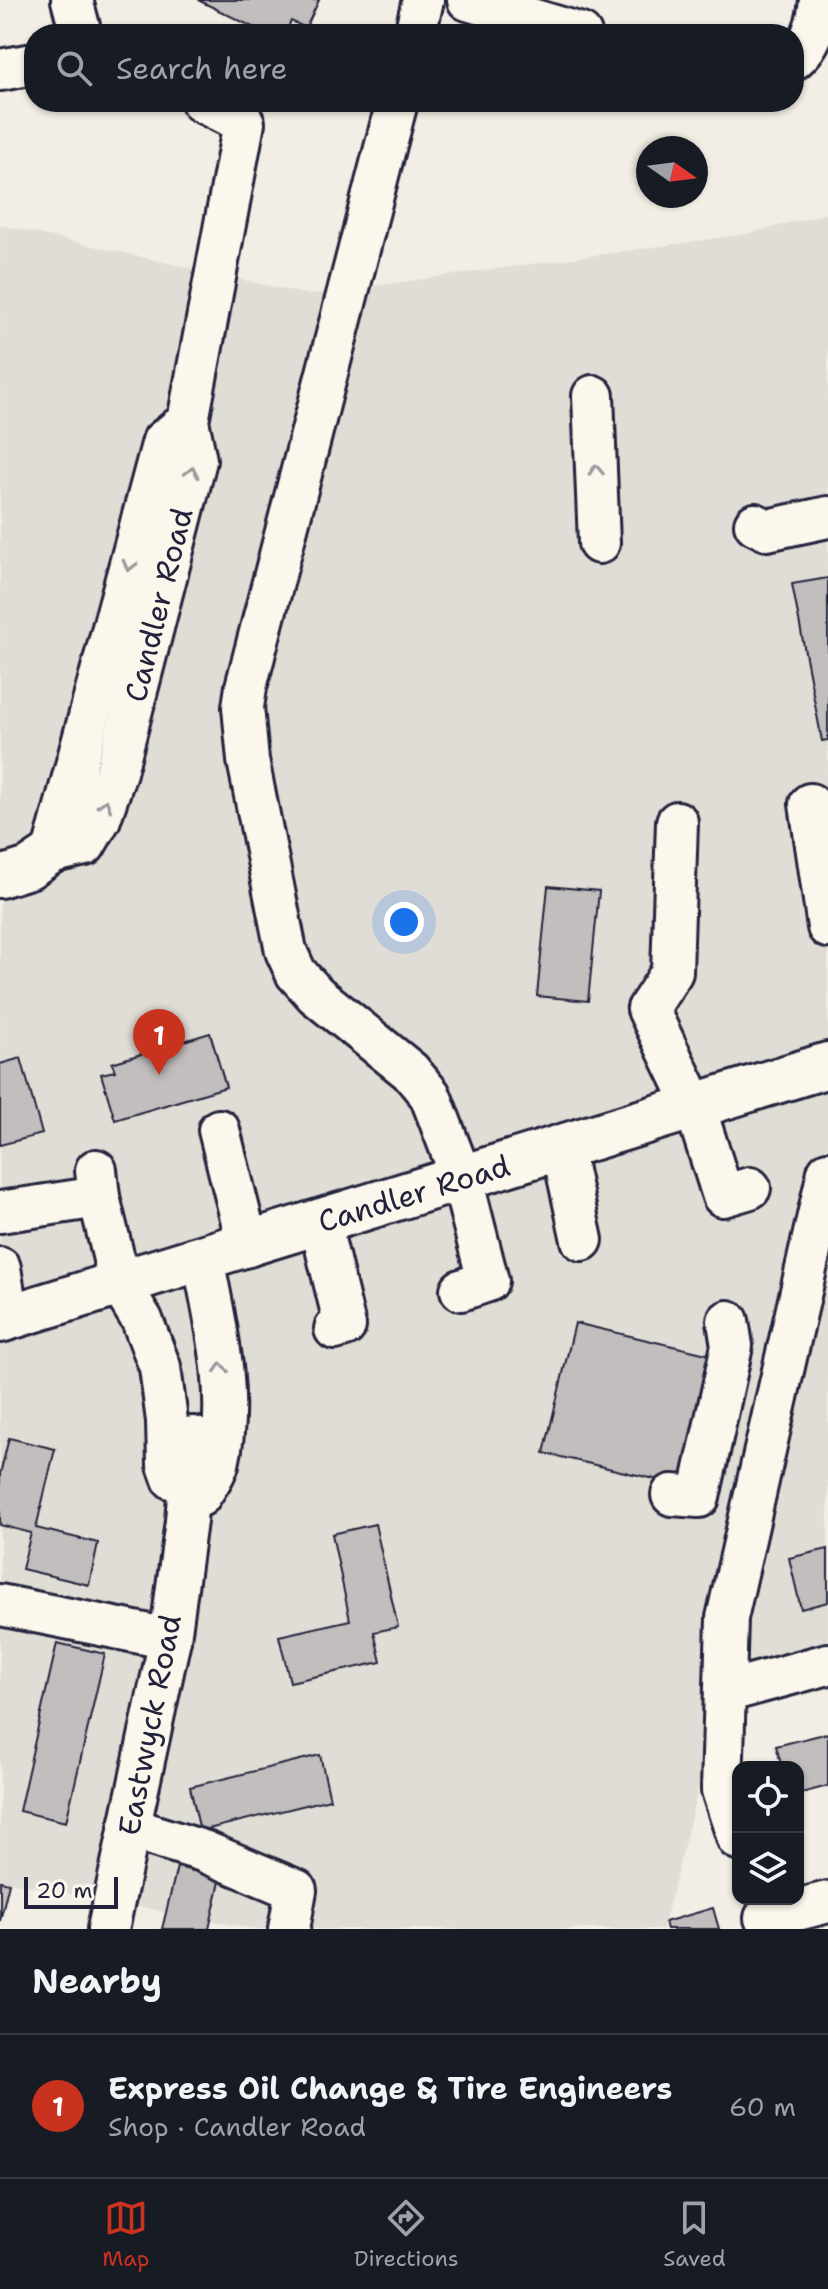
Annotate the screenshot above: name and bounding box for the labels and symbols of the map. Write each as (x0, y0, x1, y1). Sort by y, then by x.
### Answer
north arrow (636, 136, 708, 208)
one-way arrow (588, 463, 605, 476)
one-way arrow (183, 466, 200, 480)
street label: Candler Road (115, 504, 202, 706)
one-way arrow (122, 559, 139, 573)
one-way arrow (96, 799, 112, 812)
your location (384, 902, 424, 942)
pin: 1 (133, 1009, 185, 1075)
street label: Candler Road (313, 1145, 515, 1242)
one-way arrow (213, 1361, 230, 1374)
street label: Eastwyck Road (108, 1611, 191, 1839)
scale bar (24, 1873, 118, 1909)

